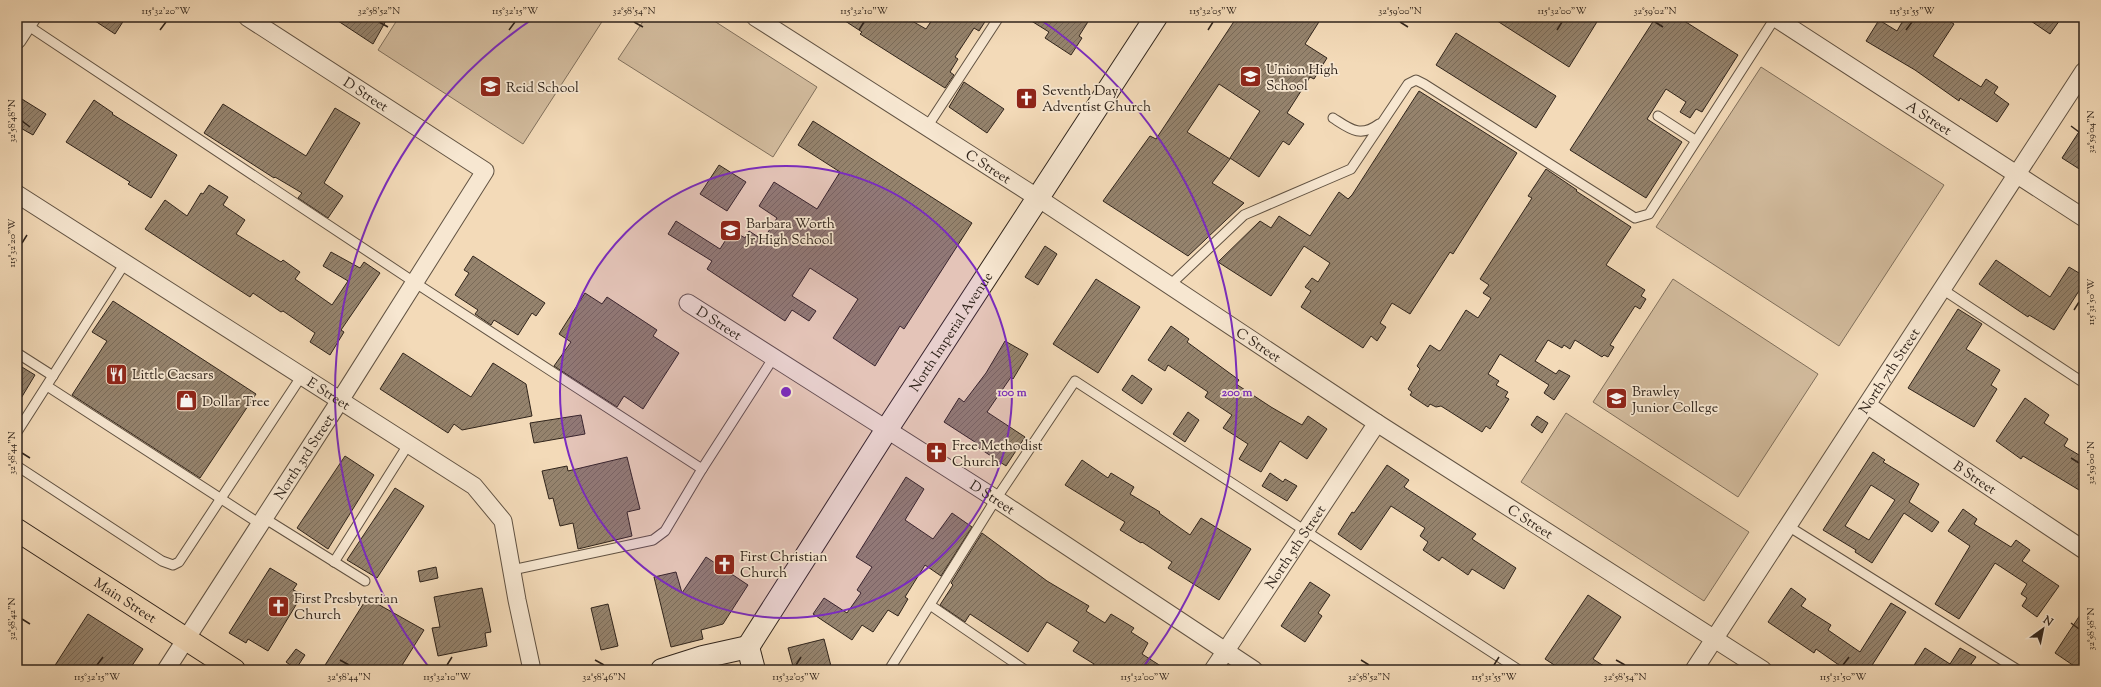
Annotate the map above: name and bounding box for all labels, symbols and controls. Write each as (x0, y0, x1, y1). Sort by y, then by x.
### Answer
text: 115°32'20"W (142, 4, 190, 19)
text: 32°58'52"N (358, 4, 400, 19)
text: 115°32'15"W (492, 4, 538, 19)
text: 32°58'54"N (613, 4, 655, 19)
text: 115°32'10"W (840, 4, 888, 19)
text: 115°32'05"W (1189, 4, 1237, 19)
text: 32°59'00"N (1378, 4, 1422, 19)
text: 115°32'00"W (1537, 4, 1587, 19)
text: 32°59'02"N (1633, 4, 1677, 19)
text: 115°31'55"W (1889, 4, 1935, 19)
place label: Union High School (1266, 61, 1339, 97)
school or university icon: Union High School (1237, 64, 1263, 90)
street label: D Street (338, 74, 392, 118)
school or university icon: Reid School (477, 74, 503, 100)
place label: Reid School (506, 79, 579, 99)
place label: Seventh Day Adventist Church (1042, 82, 1151, 118)
church icon: Seventh Day Adventist Church (1014, 85, 1040, 111)
street label: A Street (1901, 97, 1955, 142)
text: 32°58'48"N (5, 99, 20, 143)
text: 32°59'04"N (2084, 110, 2099, 154)
street label: C Street (961, 146, 1014, 190)
place label: Barbara Worth Jr High School (745, 215, 835, 251)
school or university icon: Barbara Worth Jr High School (718, 218, 744, 244)
text: 115°32'20"W (5, 219, 20, 267)
street label: North Imperial Avenue (906, 269, 999, 397)
text: 115°31'50"W (2084, 279, 2099, 325)
street label: D Street (692, 303, 745, 347)
street label: C Street (1231, 324, 1284, 369)
street label: North 7th Street (1855, 325, 1926, 419)
restaurant icon: Little Caesars (104, 361, 130, 387)
place label: Little Caesars (132, 366, 214, 386)
street label: E Street (302, 374, 353, 416)
place label: Brawley Junior College (1631, 383, 1718, 419)
text: 100 m (996, 384, 1027, 402)
text: 200 m (1222, 384, 1252, 402)
centre of rings (779, 385, 793, 399)
school or university icon: Brawley Junior College (1604, 386, 1630, 412)
shop icon: Dollar Tree (173, 388, 199, 414)
place label: Dollar Tree (202, 393, 270, 413)
street label: North 3rd Street (271, 411, 340, 504)
text: 32°58'44"N (5, 431, 20, 475)
place label: Free Methodist Church (952, 437, 1043, 473)
church icon: Free Methodist Church (923, 440, 949, 466)
text: 32°59'00"N (2084, 441, 2099, 485)
street label: B Street (1948, 457, 2000, 501)
street label: D Street (965, 477, 1018, 521)
street label: C Street (1503, 501, 1556, 545)
street label: North 5th Street (1261, 502, 1332, 594)
place label: First Christian Church (740, 548, 828, 584)
church icon: First Christian Church (711, 551, 737, 577)
street label: Main Street (89, 574, 160, 629)
place label: First Presbyterian Church (294, 590, 398, 626)
church icon: First Presbyterian Church (265, 593, 291, 619)
text: 32°58'42"N (5, 597, 20, 640)
text: 32°58'58"N (2084, 608, 2099, 650)
north arrow (2023, 609, 2063, 649)
text: N (2039, 612, 2056, 631)
text: 115°32'15"W (74, 670, 120, 685)
text: 32°58'44"N (327, 670, 371, 685)
text: 115°32'10"W (423, 670, 471, 685)
text: 32°58'46"N (582, 670, 626, 685)
text: 115°32'05"W (772, 670, 820, 685)
text: 115°32'00"W (1120, 670, 1170, 685)
text: 32°58'52"N (1348, 670, 1390, 685)
text: 115°31'55"W (1471, 670, 1517, 685)
text: 32°58'54"N (1604, 670, 1646, 685)
text: 115°31'50"W (1820, 670, 1866, 685)

